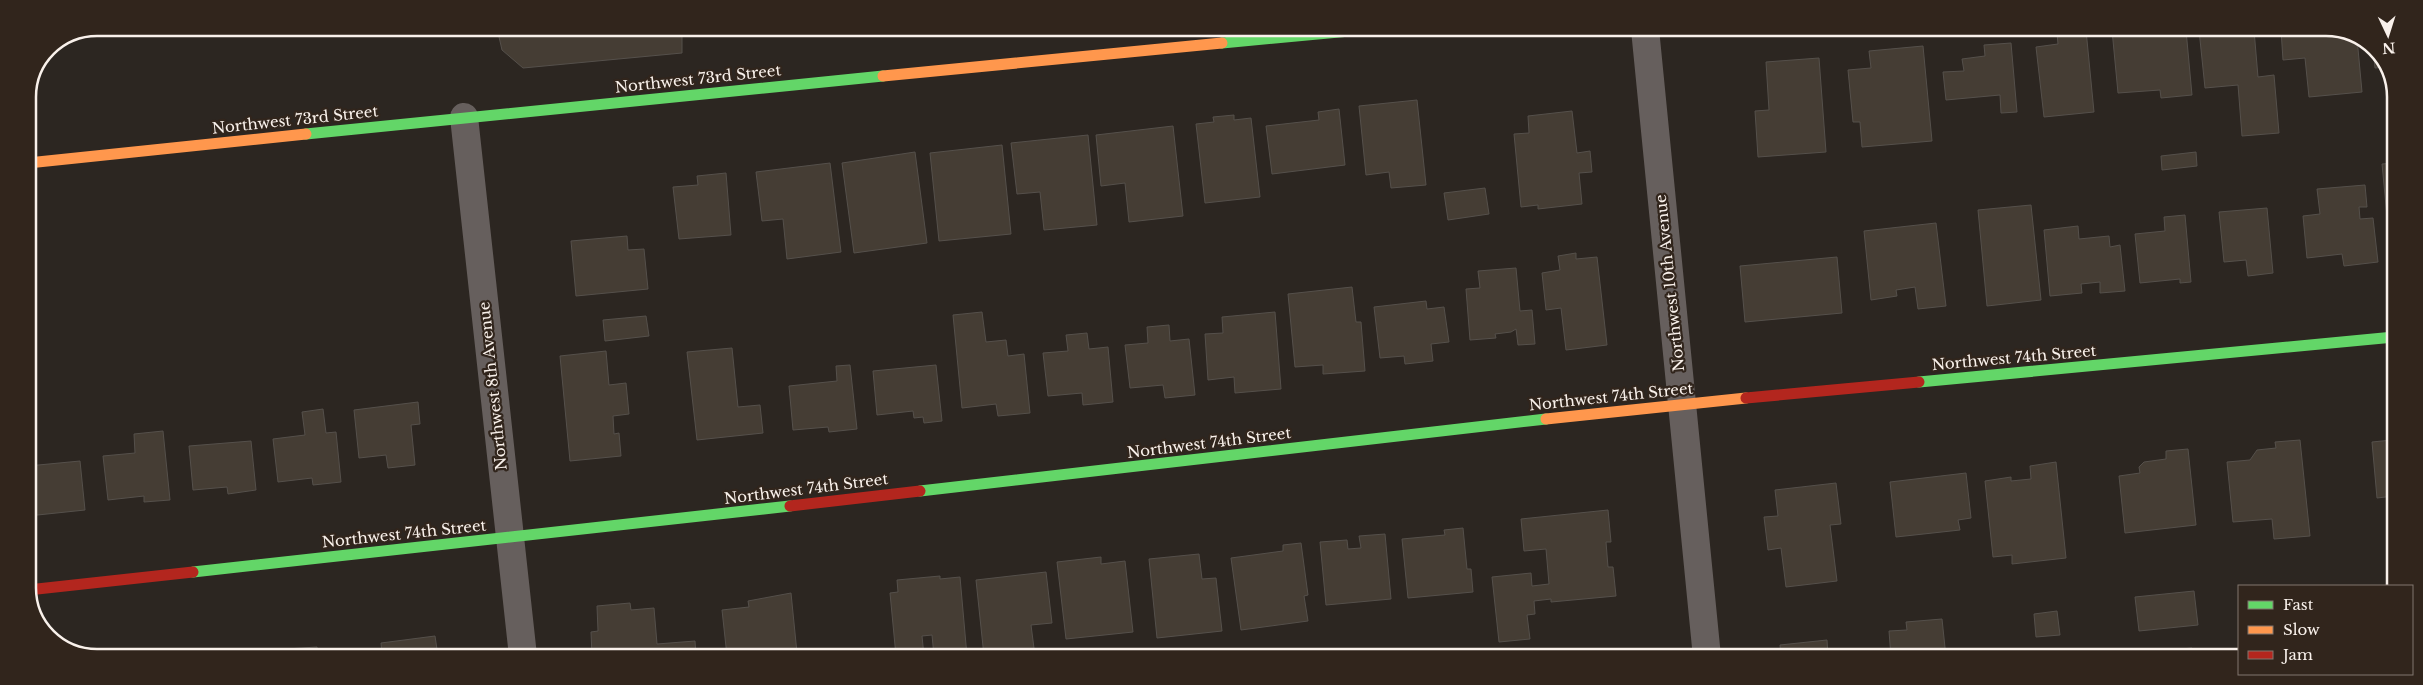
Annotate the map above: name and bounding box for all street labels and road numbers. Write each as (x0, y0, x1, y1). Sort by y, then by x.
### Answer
street label: Northwest 73rd Street (614, 60, 782, 97)
street label: Northwest 73rd Street (211, 101, 379, 138)
street label: Northwest 10th Avenue (1651, 194, 1688, 372)
street label: Northwest 8th Avenue (474, 301, 511, 471)
street label: Northwest 74th Street (1931, 341, 2097, 374)
street label: Northwest 74th Street (1528, 378, 1694, 415)
street label: Northwest 74th Street (1126, 423, 1292, 462)
street label: Northwest 74th Street (723, 469, 889, 508)
street label: Northwest 74th Street (321, 515, 487, 552)

